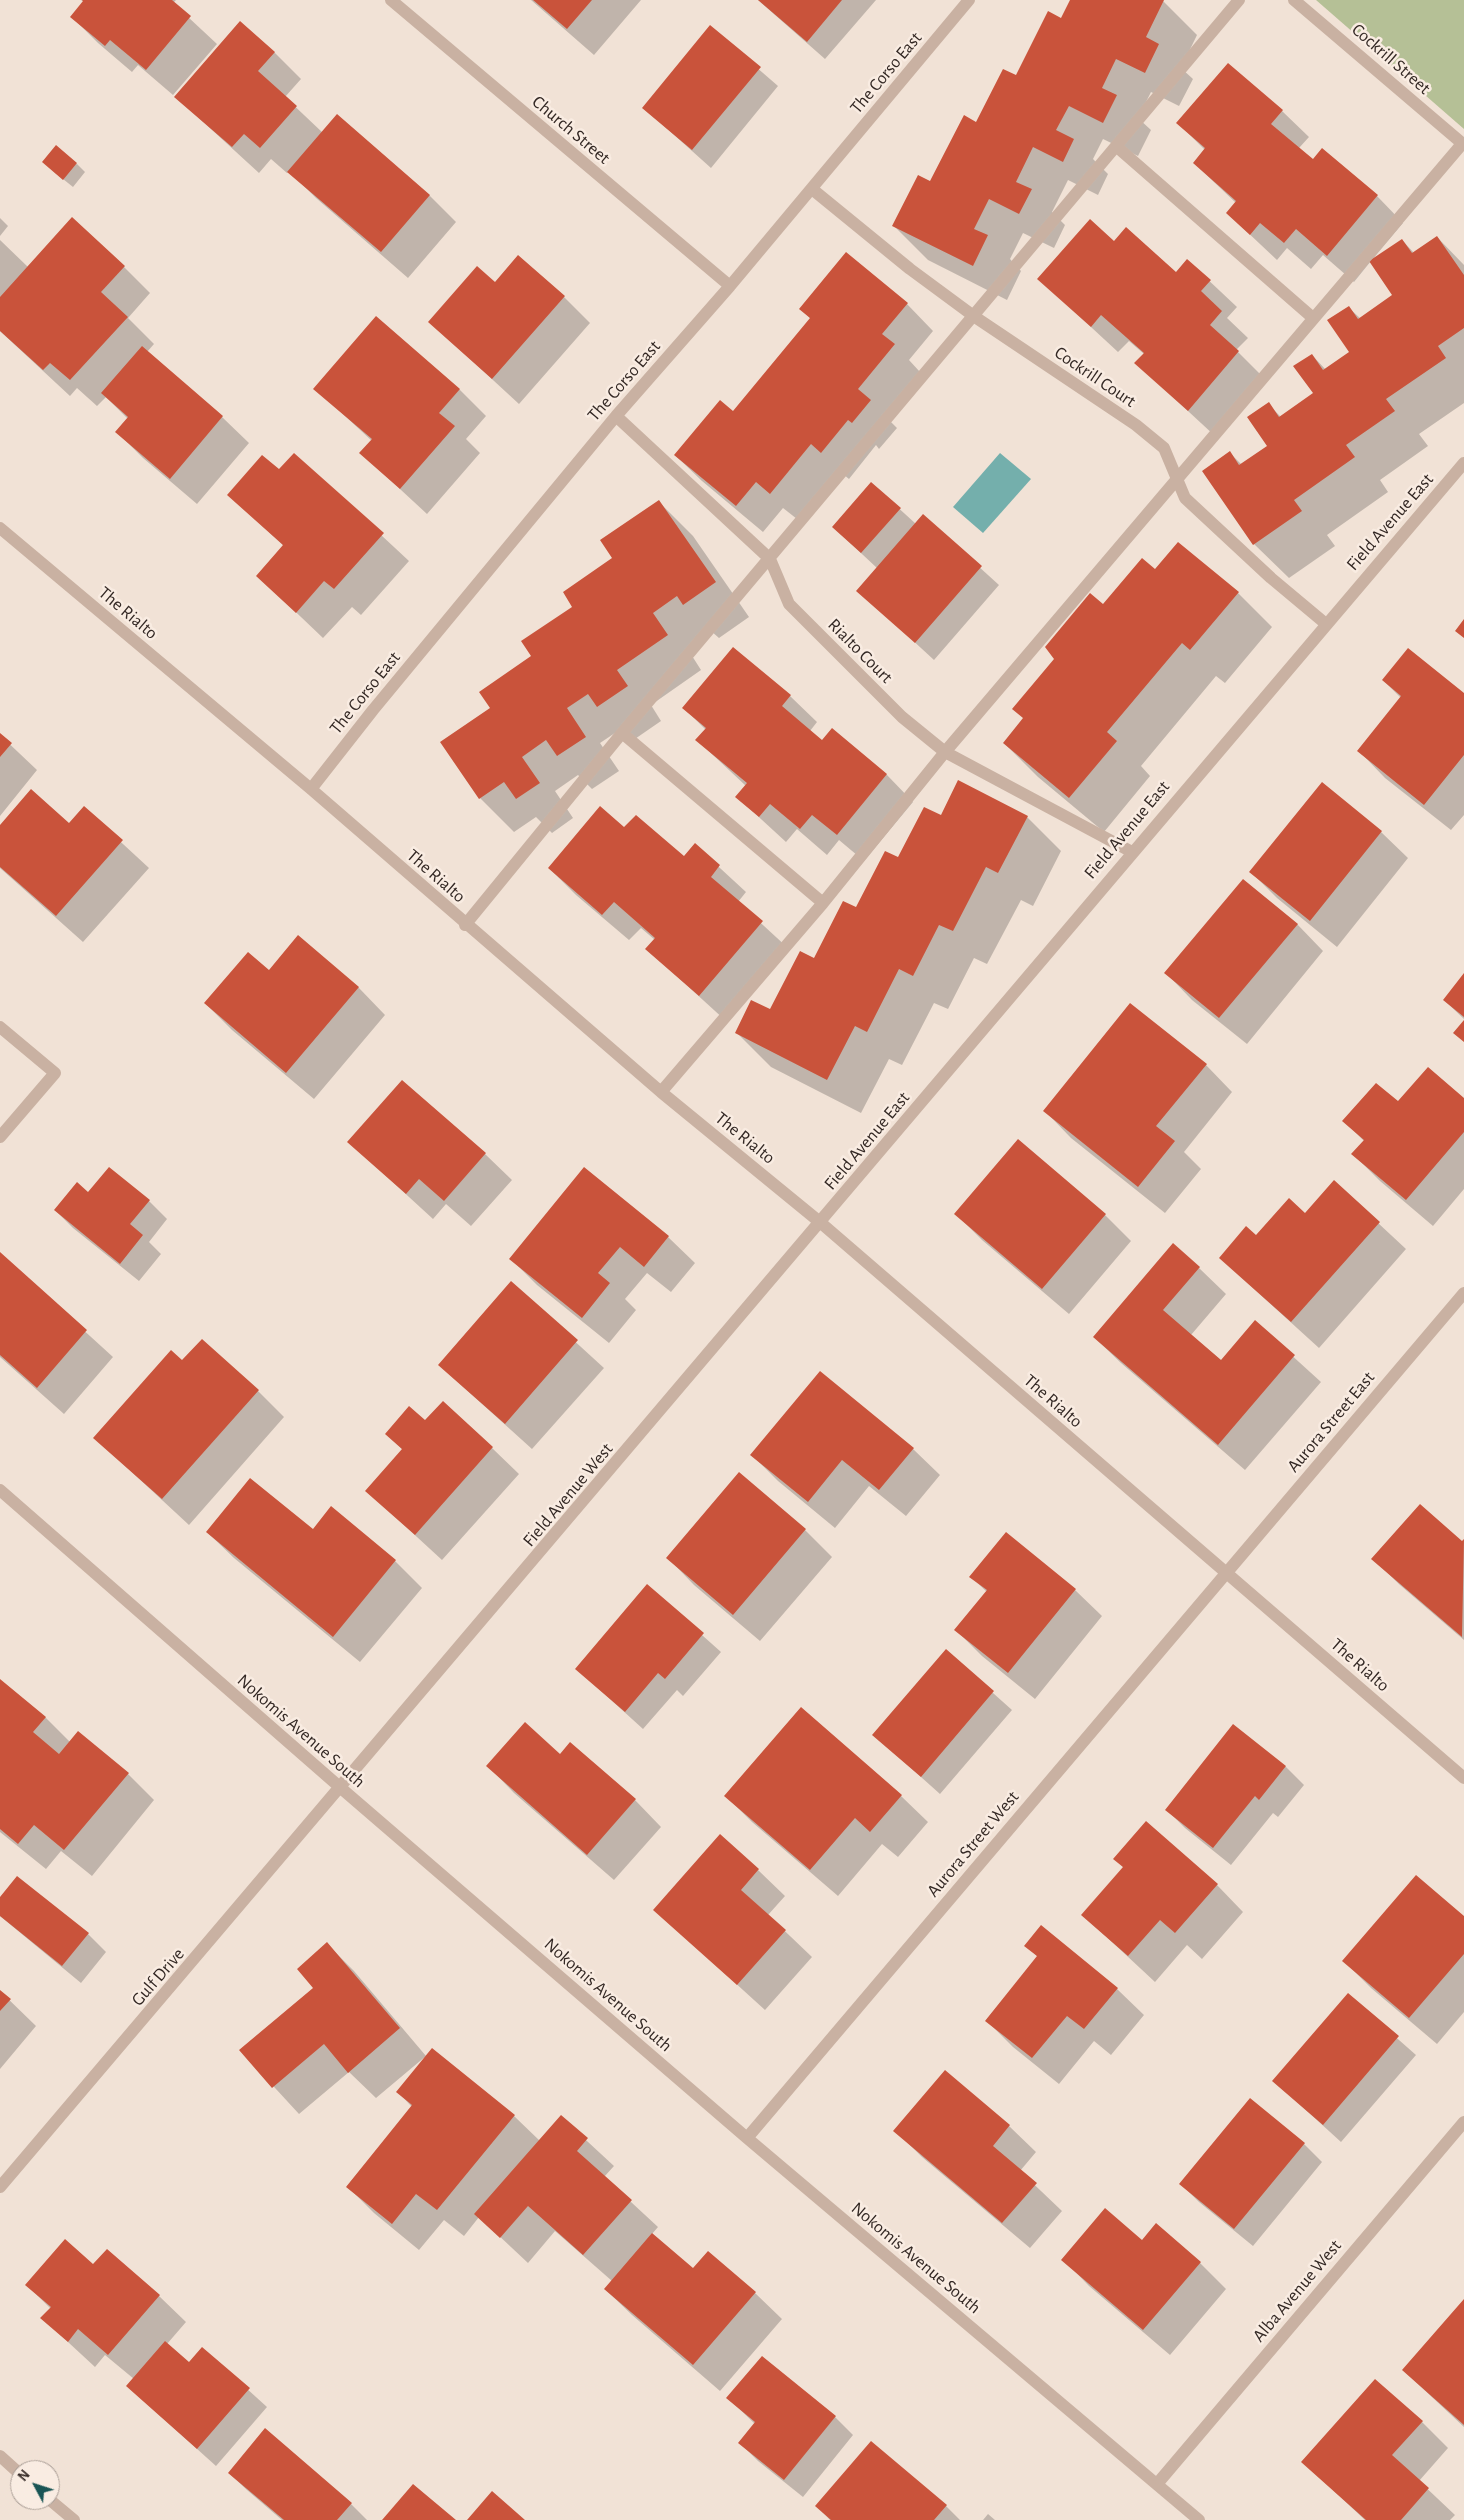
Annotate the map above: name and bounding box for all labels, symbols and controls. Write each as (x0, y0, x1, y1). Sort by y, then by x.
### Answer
street label: Cockrill Street (1347, 19, 1435, 99)
street label: The Corso East (846, 28, 926, 118)
street label: Church Street (528, 91, 614, 169)
street label: The Corso East (583, 336, 665, 426)
street label: Cockrill Court (1050, 342, 1140, 412)
street label: Field Avenue East (1342, 469, 1438, 575)
street label: The Rialto (94, 582, 162, 644)
street label: Rialto Court (823, 614, 897, 688)
street label: The Corso East (325, 647, 405, 739)
street label: Field Avenue East (1080, 776, 1174, 884)
street label: The Rialto (402, 845, 470, 907)
street label: Field Avenue East (820, 1087, 914, 1195)
street label: The Rialto (711, 1107, 779, 1169)
street label: Aurora Street East (1283, 1367, 1379, 1477)
street label: The Rialto (1019, 1370, 1087, 1432)
street label: Field Avenue West (518, 1439, 618, 1551)
street label: The Rialto (1326, 1634, 1394, 1696)
street label: Nokomis Avenue South (233, 1670, 369, 1792)
street label: Aurora Street West (922, 1787, 1024, 1901)
street label: Nokomis Avenue South (540, 1934, 676, 2056)
street label: Gulf Drive (127, 1944, 189, 2010)
street label: Nokomis Avenue South (847, 2198, 985, 2318)
street label: Alba Avenue West (1248, 2235, 1346, 2347)
north arrow (10, 2460, 60, 2510)
text: N (16, 2468, 33, 2484)

